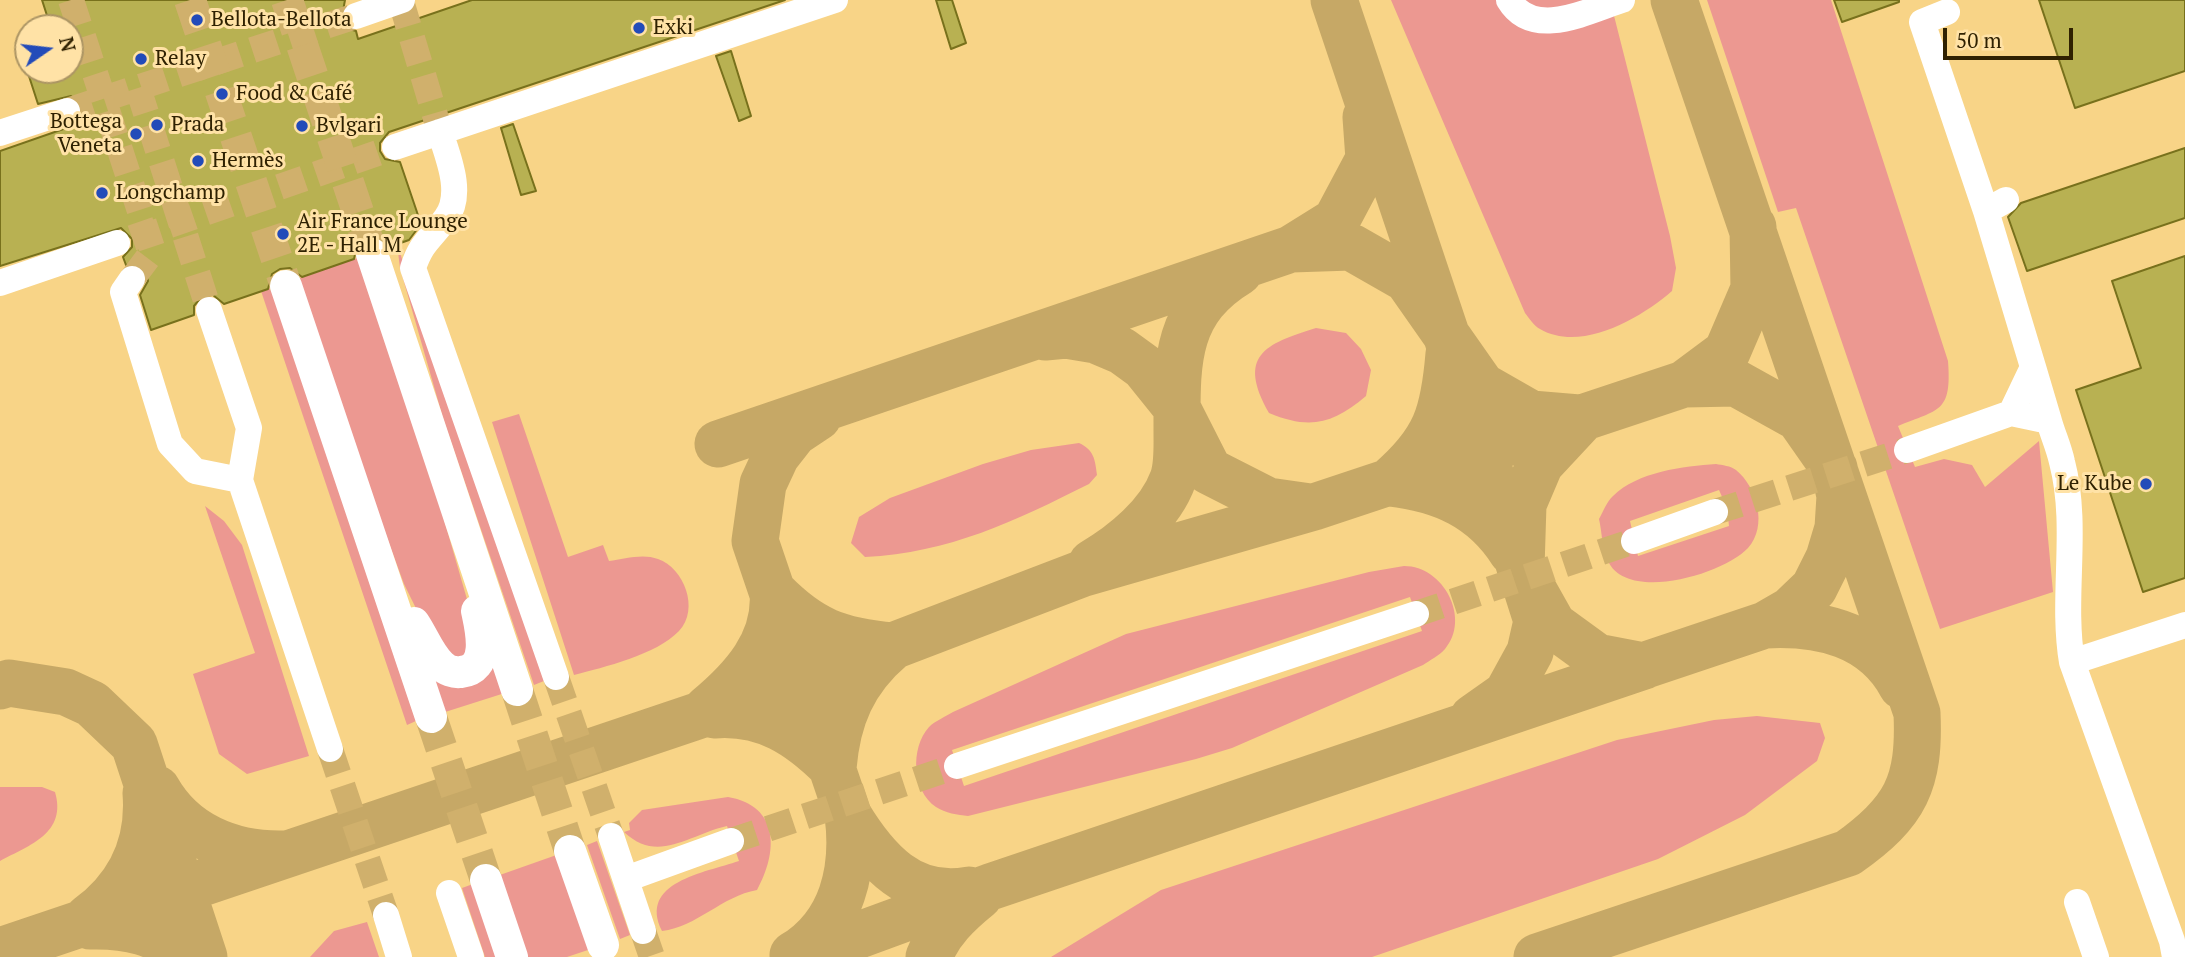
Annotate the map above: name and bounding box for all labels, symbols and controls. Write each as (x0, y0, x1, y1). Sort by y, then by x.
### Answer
place label: Bellota-Bellota (211, 7, 352, 33)
marker: Bellota-Bellota (189, 12, 205, 28)
north arrow (14, 14, 84, 84)
scale bar (1947, 14, 2076, 58)
place label: Exki (653, 15, 693, 41)
marker: Exki (631, 20, 647, 36)
text: 50 m (1956, 26, 2002, 54)
text: N (54, 34, 82, 54)
place label: Relay (155, 46, 206, 72)
marker: Relay (133, 51, 149, 67)
place label: Food & Café (236, 81, 352, 107)
marker: Food & Café (214, 86, 230, 102)
place label: Bottega Veneta (50, 109, 122, 159)
place label: Prada (171, 112, 224, 138)
place label: Bvlgari (316, 113, 382, 139)
marker: Prada (149, 117, 165, 133)
marker: Bvlgari (294, 118, 310, 134)
marker: Bottega Veneta (128, 126, 144, 142)
place label: Hermès (212, 148, 284, 174)
marker: Hermès (190, 153, 206, 169)
place label: Longchamp (116, 180, 225, 206)
marker: Longchamp (94, 185, 110, 201)
place label: Air France Lounge 2E - Hall M (297, 209, 468, 259)
marker: Air France Lounge 2E - Hall M (275, 226, 291, 242)
place label: Le Kube (2057, 471, 2132, 497)
marker: Le Kube (2138, 476, 2154, 492)

